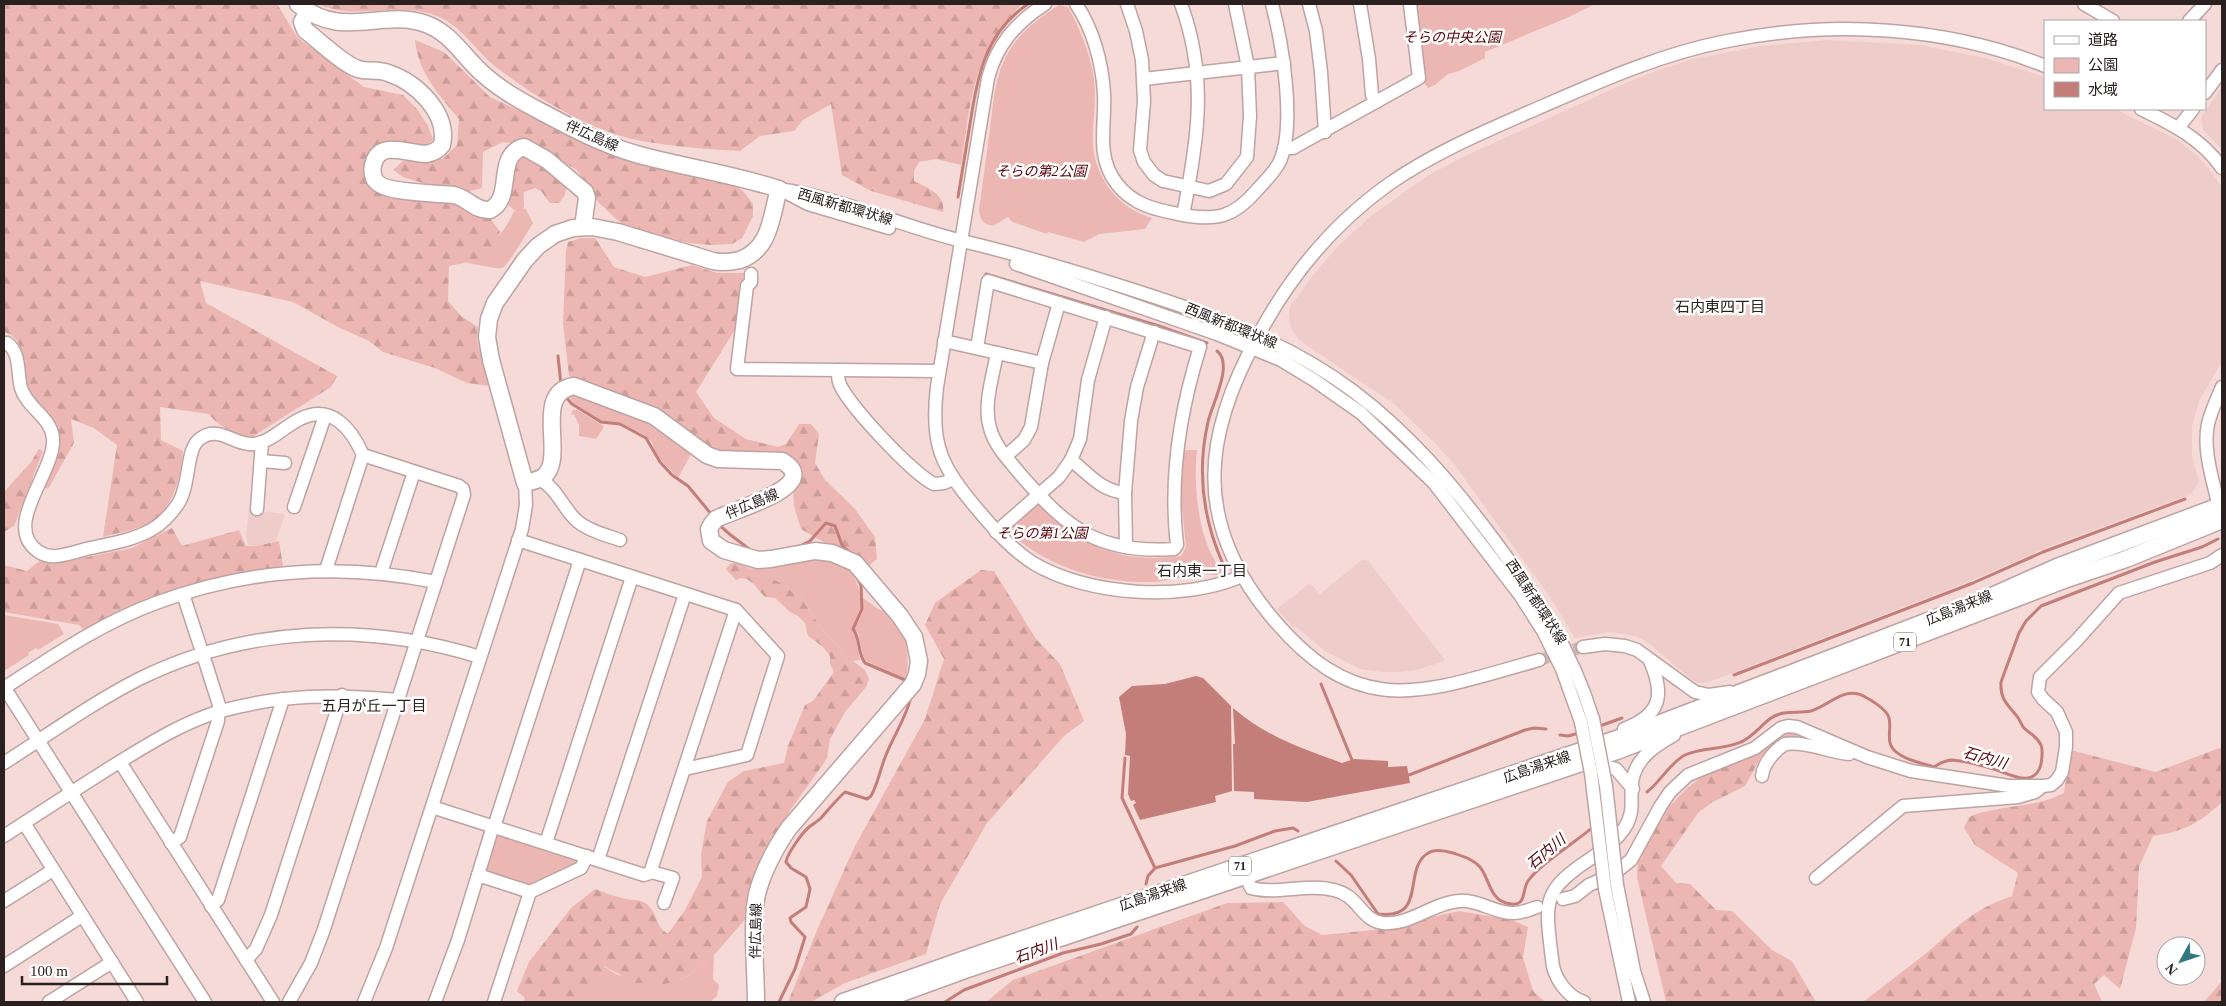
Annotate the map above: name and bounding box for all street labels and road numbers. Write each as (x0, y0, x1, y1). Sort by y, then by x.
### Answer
street label: 伴広島線 (563, 117, 621, 154)
street label: 西風新都環状線 (796, 185, 894, 228)
street label: 西風新都環状線 (1183, 300, 1280, 351)
street label: 伴広島線 (723, 485, 781, 522)
street label: 西風新都環状線 (1503, 556, 1570, 647)
street label: 広島湯来線 (1924, 588, 1994, 628)
road number: 71 (1894, 632, 1916, 652)
street label: 広島湯来線 (1501, 749, 1573, 785)
road number: 71 (1229, 856, 1251, 876)
street label: 広島湯来線 (1117, 877, 1189, 913)
street label: 伴広島線 (747, 903, 764, 959)

